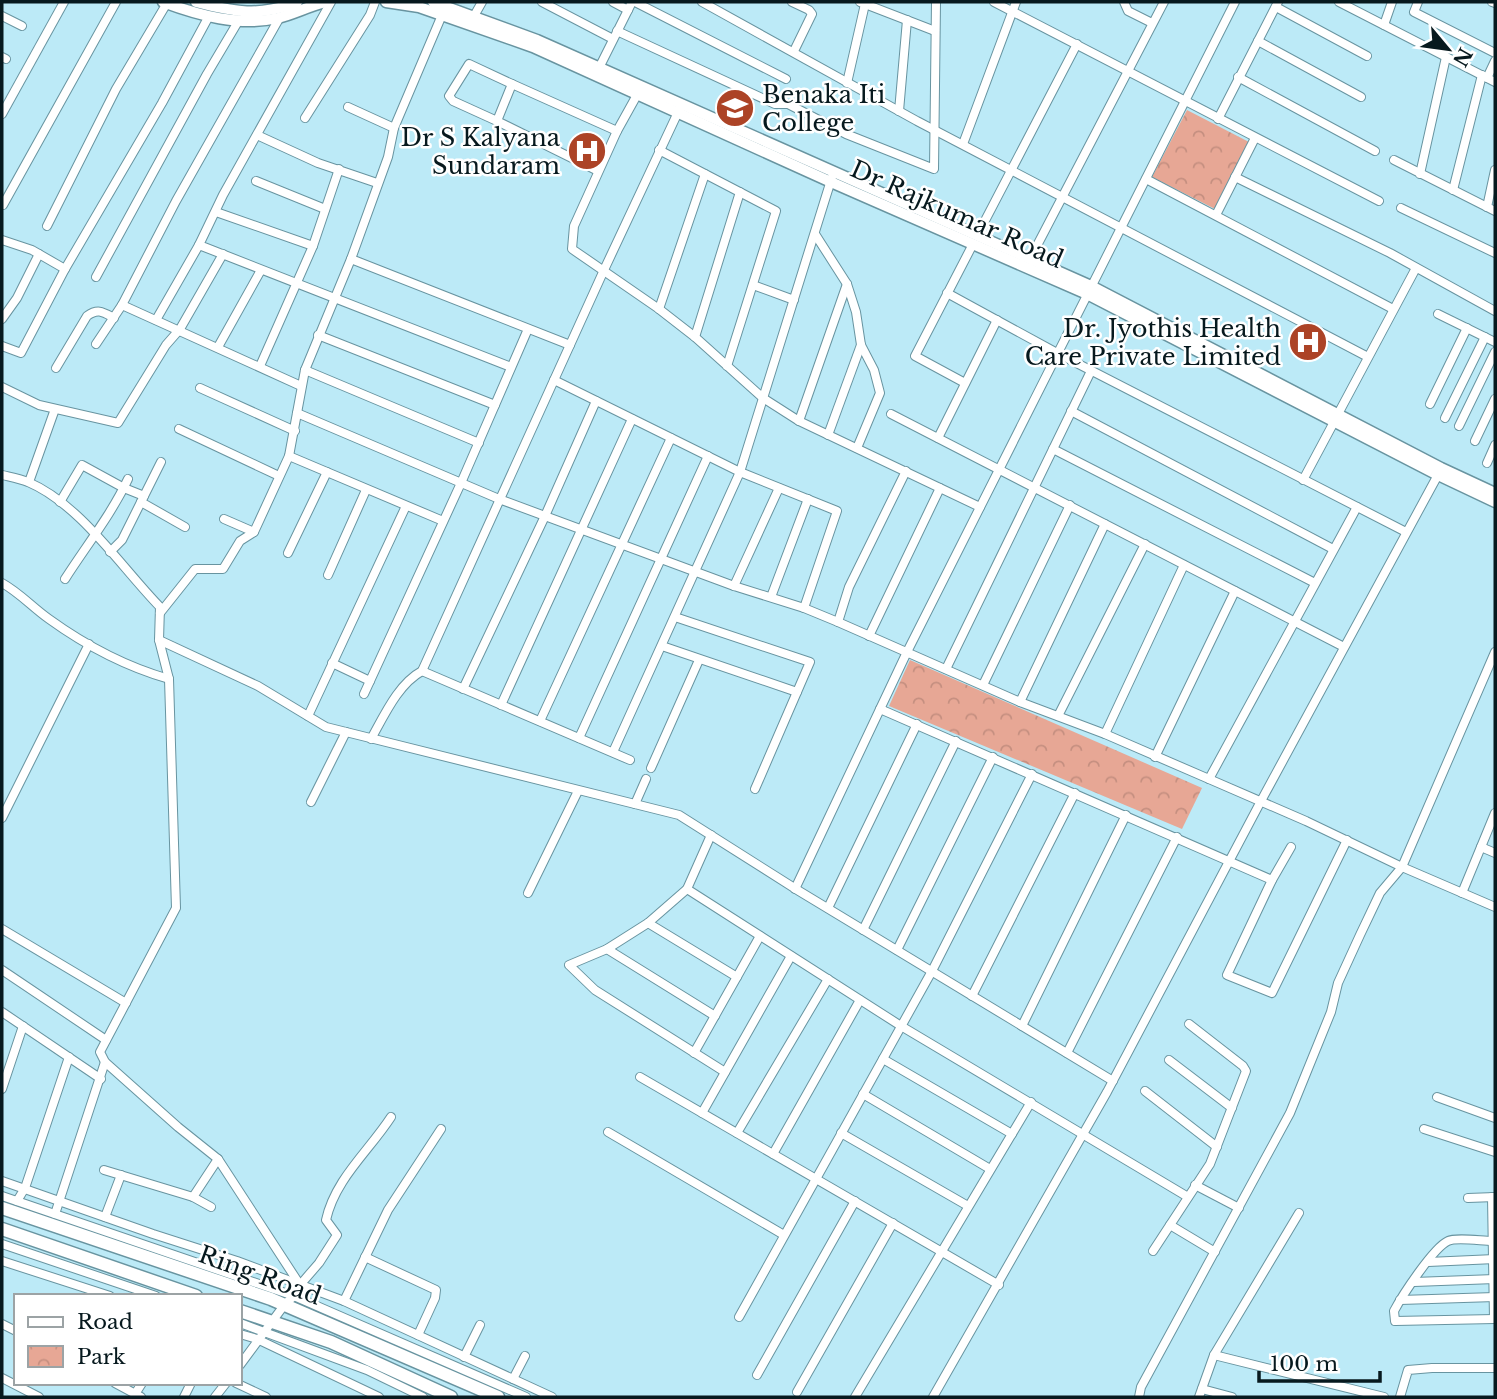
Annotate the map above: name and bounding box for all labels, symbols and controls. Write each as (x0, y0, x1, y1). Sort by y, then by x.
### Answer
north arrow (1413, 14, 1483, 84)
text: N (1448, 44, 1477, 71)
place label: Benaka Iti College (762, 80, 886, 137)
school or university icon: Benaka Iti College (714, 87, 756, 129)
place label: Dr S Kalyana Sundaram (401, 123, 561, 180)
hospital icon: Dr S Kalyana Sundaram (566, 130, 608, 172)
street label: Dr Rajkumar Road (846, 154, 1068, 274)
place label: Dr. Jyothis Health Care Private Limited (1025, 314, 1281, 371)
hospital icon: Dr. Jyothis Health Care Private Limited (1287, 321, 1329, 363)
street label: Ring Road (195, 1239, 325, 1311)
legend (14, 1294, 242, 1385)
text: Road (77, 1309, 133, 1335)
scale bar (1259, 1340, 1380, 1384)
text: Park (77, 1344, 126, 1370)
text: 100 m (1270, 1351, 1338, 1377)

